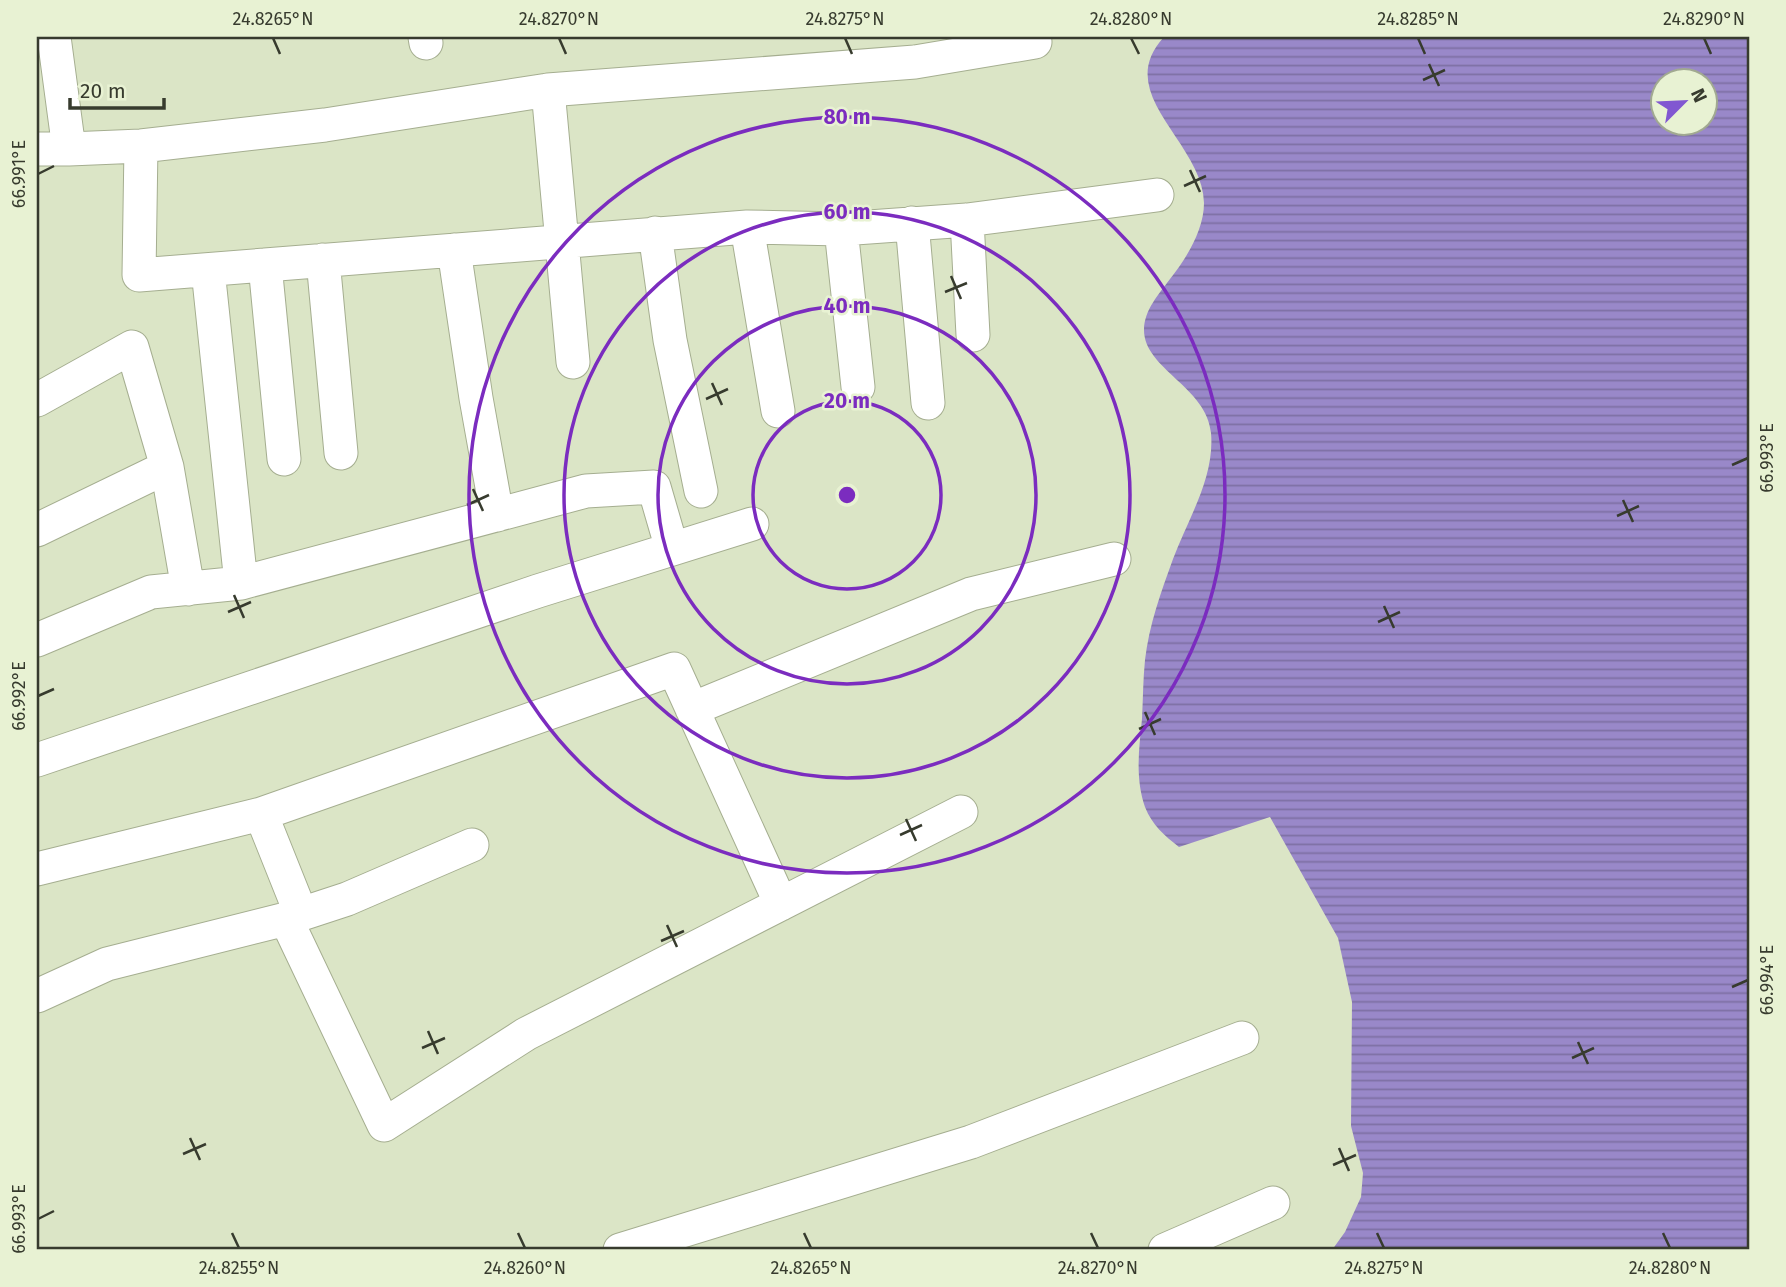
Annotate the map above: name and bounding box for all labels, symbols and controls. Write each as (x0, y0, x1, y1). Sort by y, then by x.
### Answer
text: 24.8265°N (232, 8, 314, 30)
text: 24.8270°N (519, 8, 599, 30)
text: 24.8275°N (805, 8, 885, 30)
text: 24.8280°N (1090, 8, 1172, 30)
text: 24.8285°N (1377, 8, 1459, 30)
text: 24.8290°N (1663, 8, 1745, 30)
scale bar (70, 66, 164, 110)
north arrow (1650, 66, 1720, 136)
text: 20 m (80, 78, 126, 104)
text: N (1686, 85, 1712, 106)
text: 80 m (823, 104, 871, 130)
text: 66.991°E (8, 140, 30, 208)
text: 60 m (824, 199, 870, 225)
text: 40 m (824, 293, 870, 319)
text: 20 m (824, 388, 870, 414)
text: 66.993°E (1756, 423, 1778, 493)
centre of rings (835, 483, 859, 507)
text: 66.992°E (8, 661, 30, 731)
text: 66.994°E (1756, 945, 1778, 1015)
text: 66.993°E (8, 1184, 30, 1254)
text: 24.8255°N (199, 1257, 279, 1279)
text: 24.8260°N (484, 1257, 566, 1279)
text: 24.8265°N (770, 1257, 852, 1279)
text: 24.8270°N (1058, 1257, 1138, 1279)
text: 24.8275°N (1344, 1257, 1424, 1279)
text: 24.8280°N (1629, 1257, 1711, 1279)

